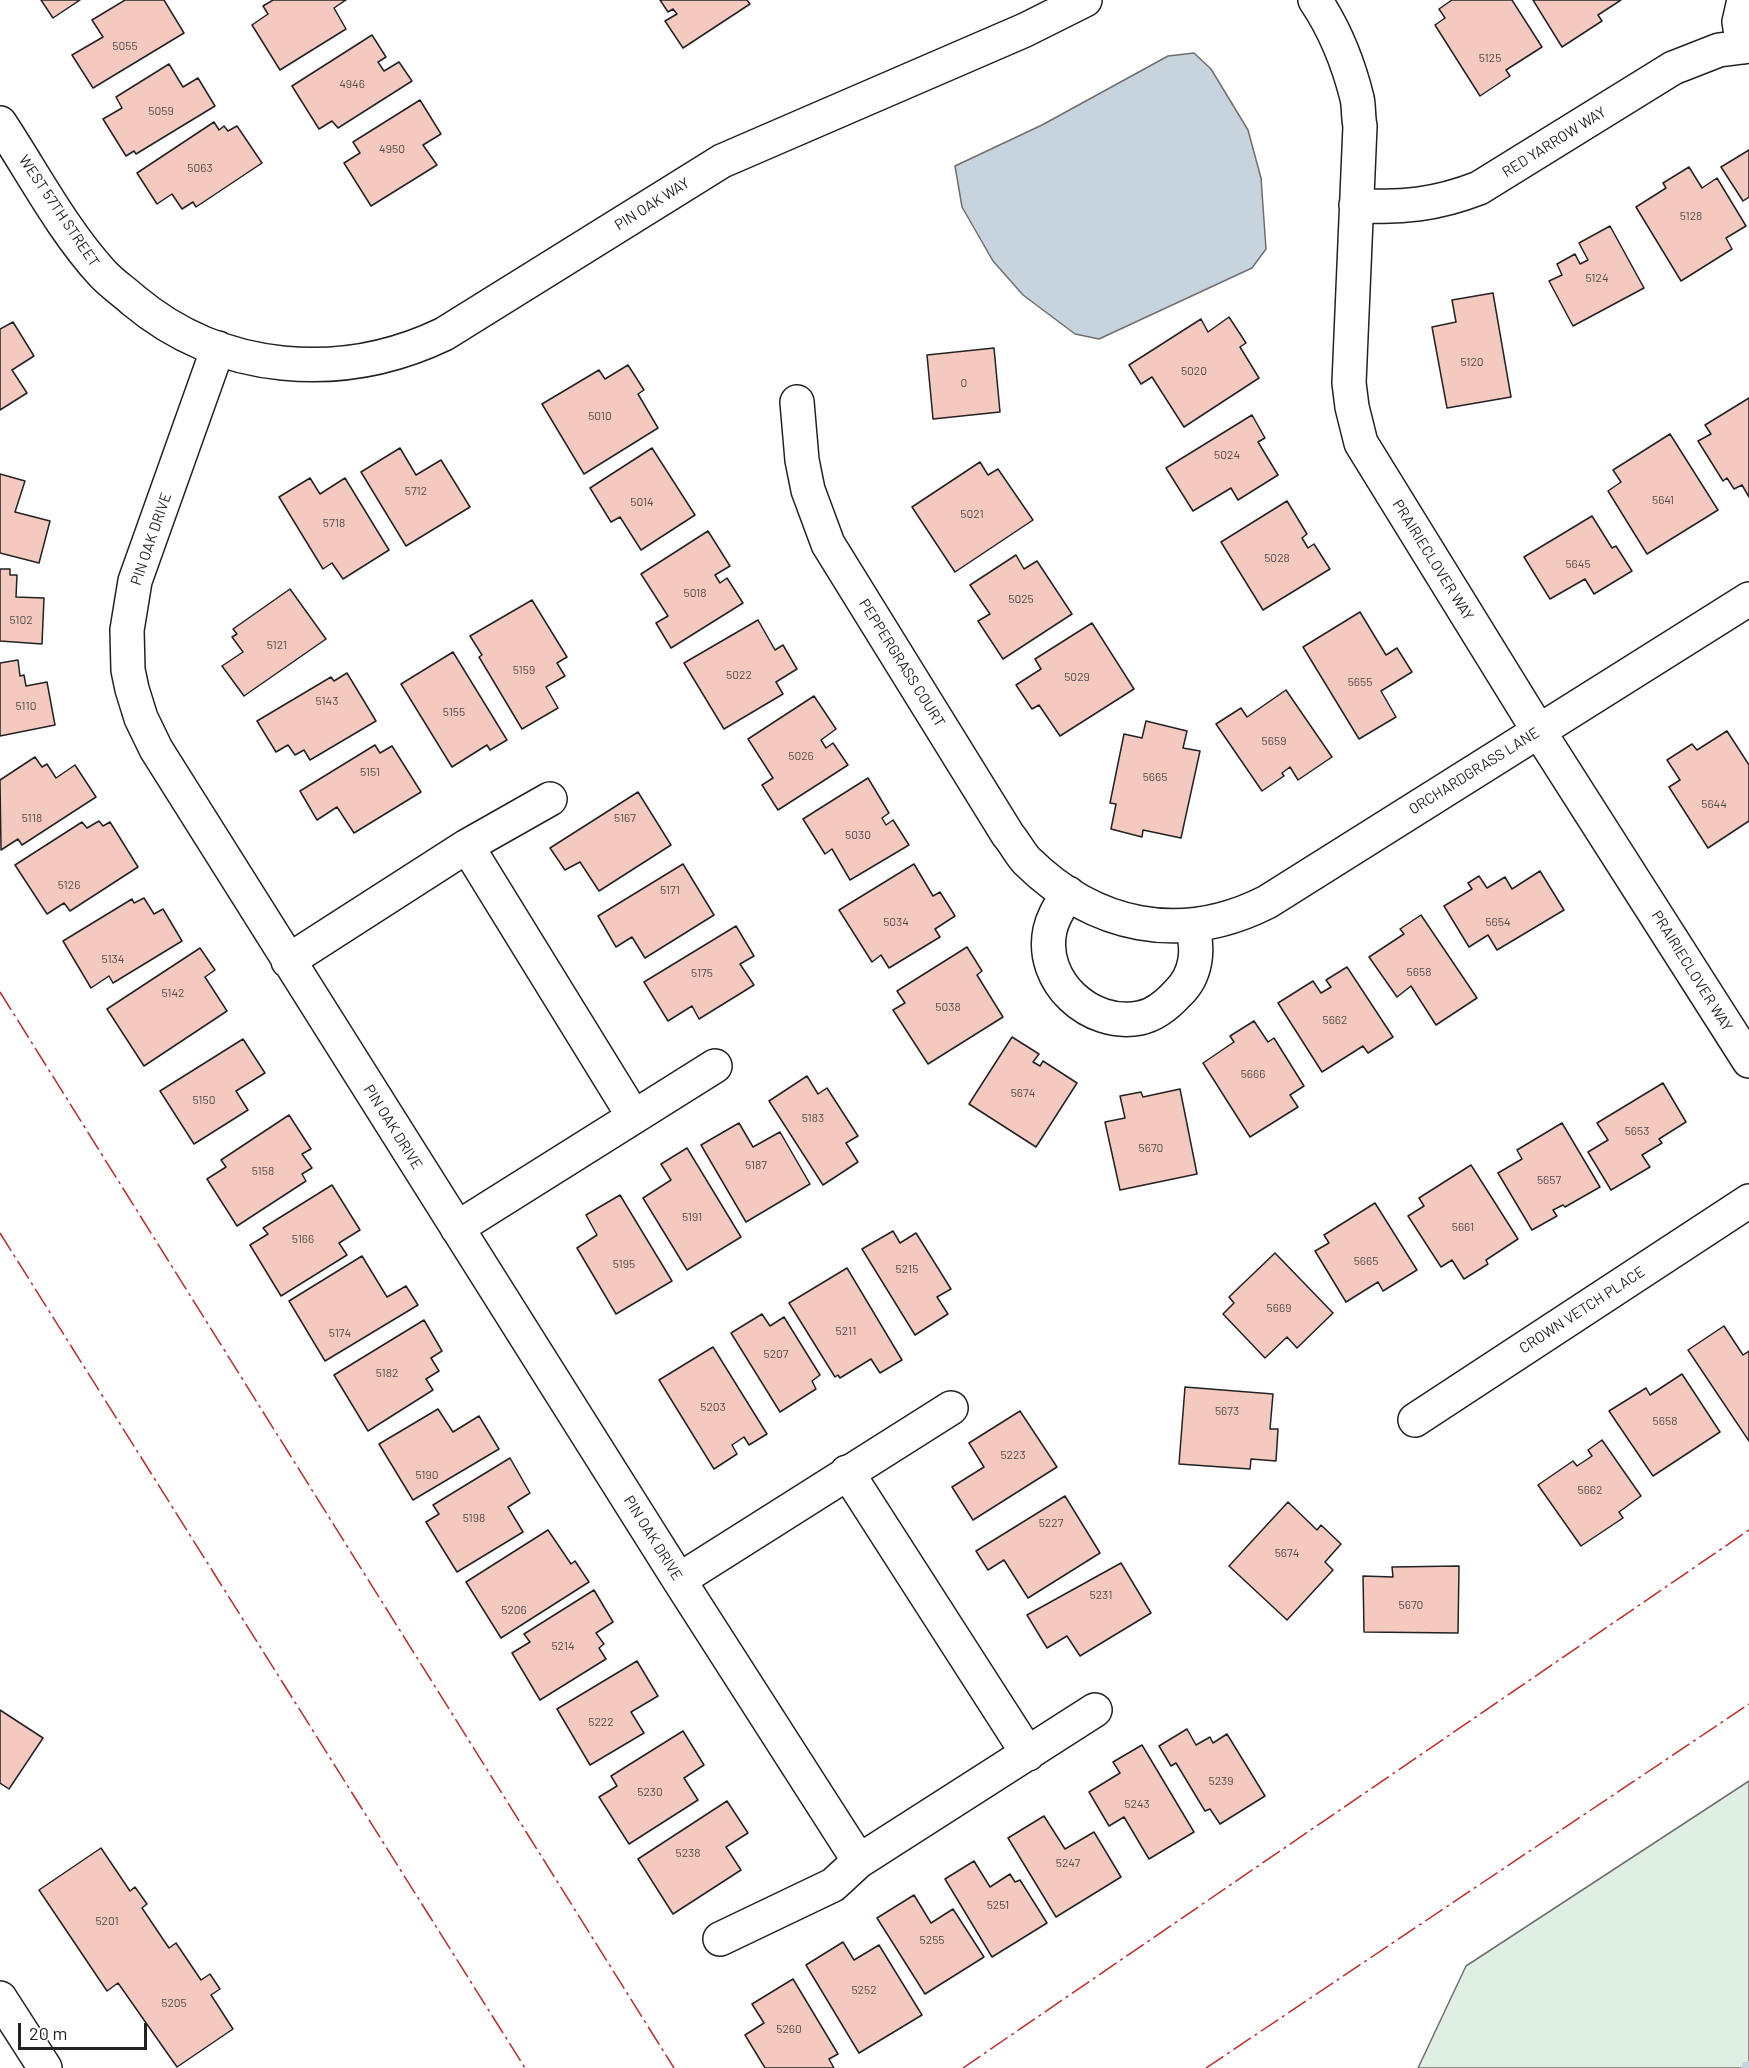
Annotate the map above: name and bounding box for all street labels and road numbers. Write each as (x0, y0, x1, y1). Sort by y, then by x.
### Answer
street label: RED YARROW WAY (1499, 103, 1609, 181)
street label: WEST 57TH STREET (15, 152, 103, 270)
street label: PIN OAK WAY (611, 174, 693, 234)
street label: PIN OAK DRIVE (127, 490, 175, 588)
street label: PRAIRIECLOVER WAY (1389, 496, 1477, 624)
street label: PEPPERGRASS COURT (855, 596, 949, 730)
street label: ORCHARDGRASS LANE (1405, 724, 1543, 818)
street label: PRAIRIECLOVER WAY (1648, 907, 1736, 1035)
street label: PIN OAK DRIVE (360, 1081, 426, 1173)
street label: CROWN VETCH PLACE (1516, 1263, 1648, 1357)
street label: PIN OAK DRIVE (620, 1492, 686, 1584)

